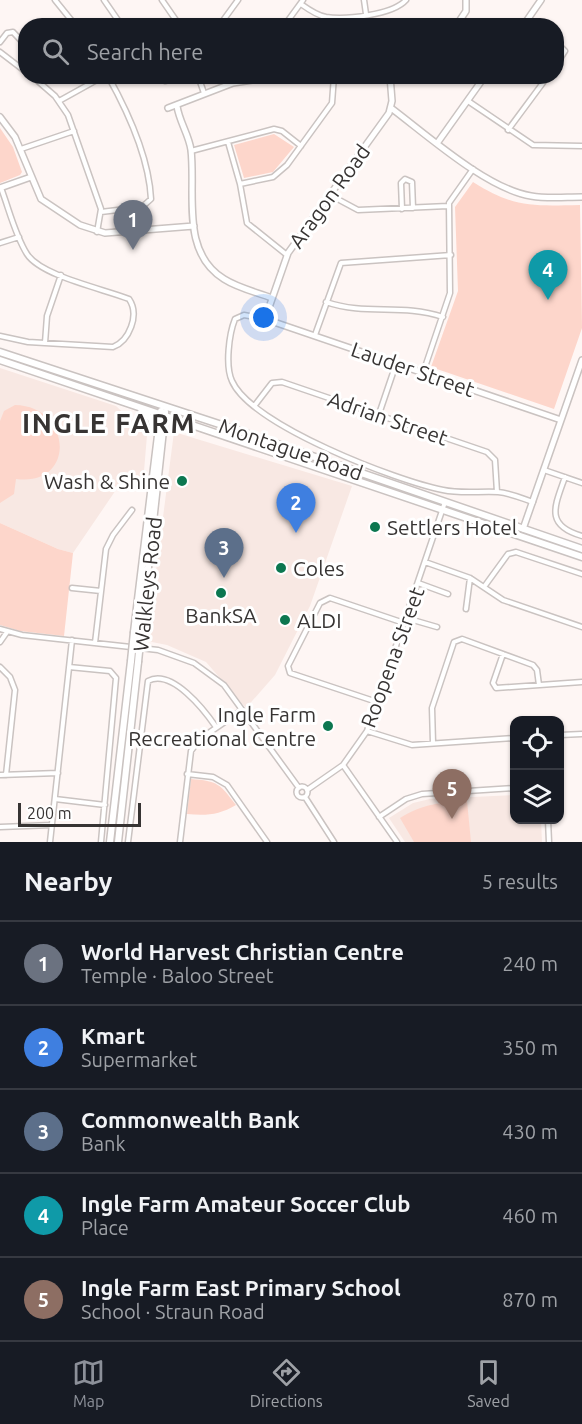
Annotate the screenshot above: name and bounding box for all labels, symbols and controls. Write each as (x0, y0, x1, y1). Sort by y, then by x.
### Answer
search box (18, 18, 564, 84)
icon: search (39, 35, 72, 68)
text: Search here (87, 39, 203, 64)
street label: Aragon Road (283, 140, 375, 252)
pin: 1 (114, 200, 152, 250)
pin: 4 (528, 250, 568, 300)
your location (249, 303, 278, 332)
street label: Lauder Street (348, 337, 478, 401)
street label: Adrian Street (325, 386, 451, 450)
district label: INGLE FARM (22, 408, 196, 438)
street label: Montague Road (216, 413, 366, 485)
place label: Wash & Shine (44, 469, 170, 493)
marker: Wash & Shine (175, 474, 189, 488)
pin: 2 (276, 484, 316, 533)
street label: Walkleys Road (128, 515, 166, 653)
place label: Settlers Hotel (387, 515, 517, 539)
marker: Settlers Hotel (368, 520, 382, 534)
pin: 3 (204, 528, 244, 578)
place label: Coles (293, 556, 344, 580)
marker: Coles (274, 561, 288, 575)
street label: Roopena Street (355, 583, 429, 731)
marker: BankSA (214, 586, 228, 600)
place label: BankSA (185, 603, 257, 627)
place label: ALDI (297, 608, 342, 632)
marker: ALDI (278, 613, 292, 627)
place label: Ingle Farm Recreational Centre (128, 702, 316, 750)
map controls (510, 716, 564, 824)
button: locate (510, 716, 564, 770)
marker: Ingle Farm Recreational Centre (321, 719, 335, 733)
pin: 5 (432, 770, 472, 819)
button: layers (510, 770, 564, 824)
scale bar (18, 800, 141, 828)
text: 200 m (27, 804, 72, 822)
text: Nearby (24, 867, 112, 896)
text: 5 results (482, 870, 558, 893)
text: World Harvest Christian Centre (81, 939, 404, 964)
text: 1 (38, 952, 49, 975)
text: 240 m (502, 952, 558, 975)
text: Temple · Baloo Street (81, 964, 274, 987)
text: Kmart (81, 1023, 145, 1048)
text: 2 (38, 1036, 49, 1059)
text: 350 m (502, 1036, 558, 1059)
text: Supermarket (81, 1048, 197, 1071)
text: Commonwealth Bank (81, 1107, 300, 1132)
text: 3 (38, 1120, 49, 1143)
text: 430 m (502, 1120, 558, 1143)
text: Bank (81, 1132, 126, 1155)
text: Ingle Farm Amateur Soccer Club (81, 1191, 410, 1216)
text: 4 (38, 1204, 49, 1227)
text: 460 m (502, 1204, 558, 1227)
text: Place (81, 1216, 129, 1239)
text: Ingle Farm East Primary School (81, 1275, 401, 1300)
text: 5 (38, 1288, 49, 1311)
text: 870 m (502, 1288, 558, 1311)
text: School · Straun Road (81, 1300, 265, 1323)
tab: Map (72, 1356, 105, 1410)
tab: Directions (250, 1356, 323, 1410)
tab: Saved (467, 1356, 510, 1410)

